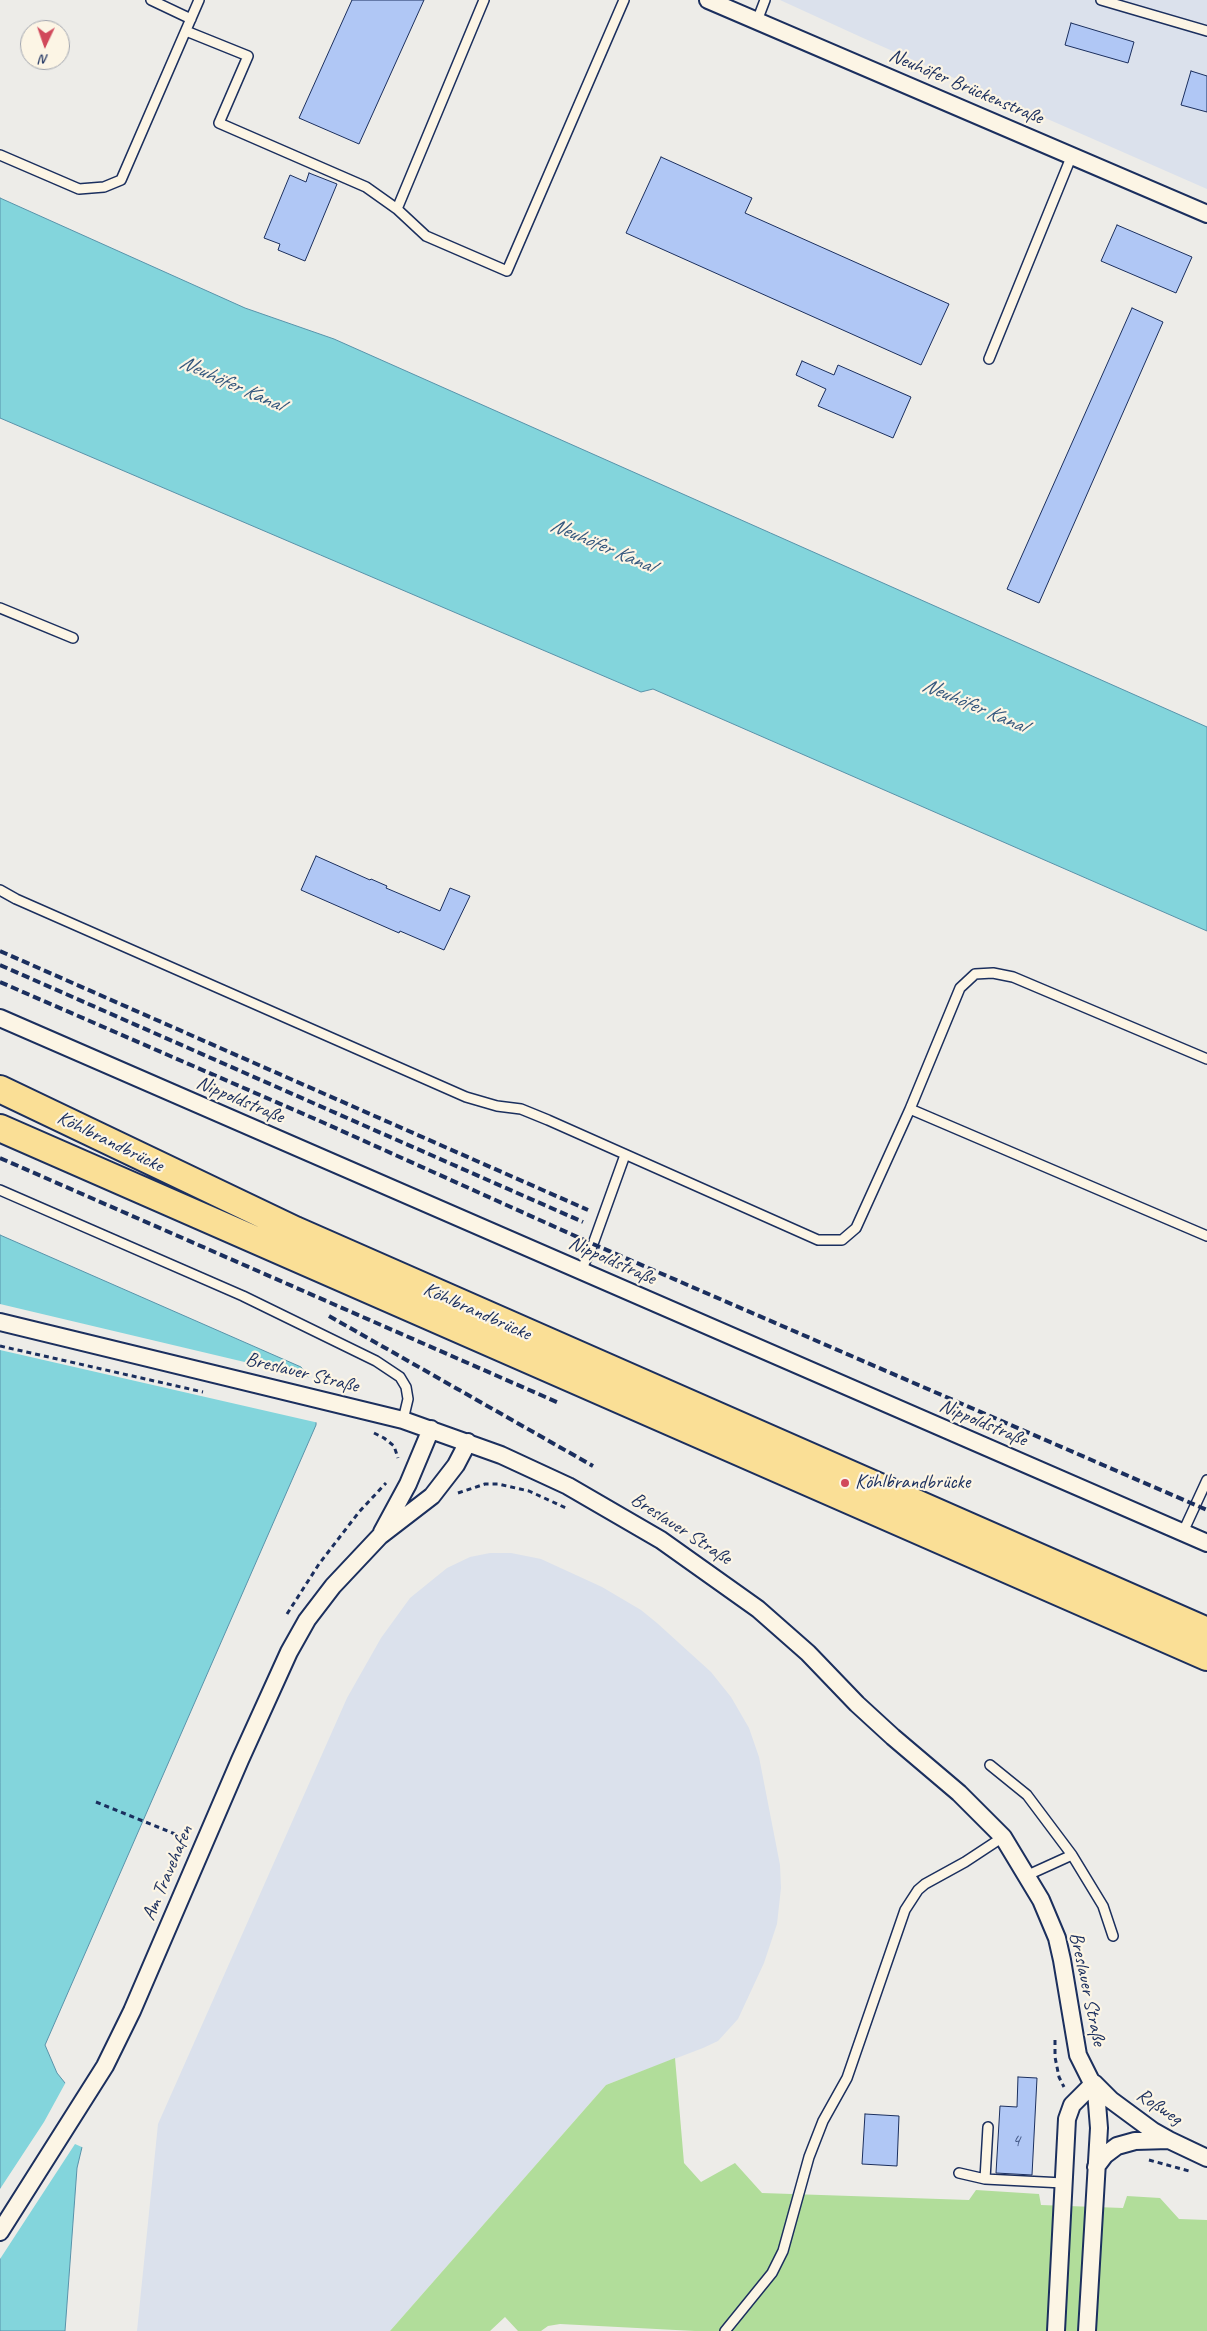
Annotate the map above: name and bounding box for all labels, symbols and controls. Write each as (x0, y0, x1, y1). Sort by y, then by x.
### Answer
north arrow (20, 20, 70, 70)
street label: Neuhöfer Brückenstraße (885, 44, 1047, 130)
text: N (39, 51, 49, 68)
water label: Neuhöfer Kanal (175, 350, 287, 418)
water label: Neuhöfer Kanal (546, 513, 658, 579)
water label: Neuhöfer Kanal (918, 673, 1030, 739)
street label: Nippoldstraße (193, 1071, 287, 1129)
street label: Köhlbrandbrücke (53, 1106, 167, 1178)
street label: Nippoldstraße (565, 1231, 659, 1291)
street label: Köhlbrandbrücke (419, 1278, 535, 1346)
street label: Breslauer Straße (243, 1347, 361, 1399)
street label: Nippoldstraße (936, 1394, 1030, 1452)
place label: Köhlbrandbrücke (855, 1471, 970, 1495)
marker: Köhlbrandbrücke (839, 1477, 851, 1489)
street label: Breslauer Straße (626, 1488, 736, 1570)
street label: Am Travehafen (137, 1822, 199, 1924)
street label: Breslauer Straße (1063, 1930, 1111, 2048)
street label: Roßweg (1132, 2083, 1186, 2131)
house number: 4 (1012, 2130, 1020, 2152)

